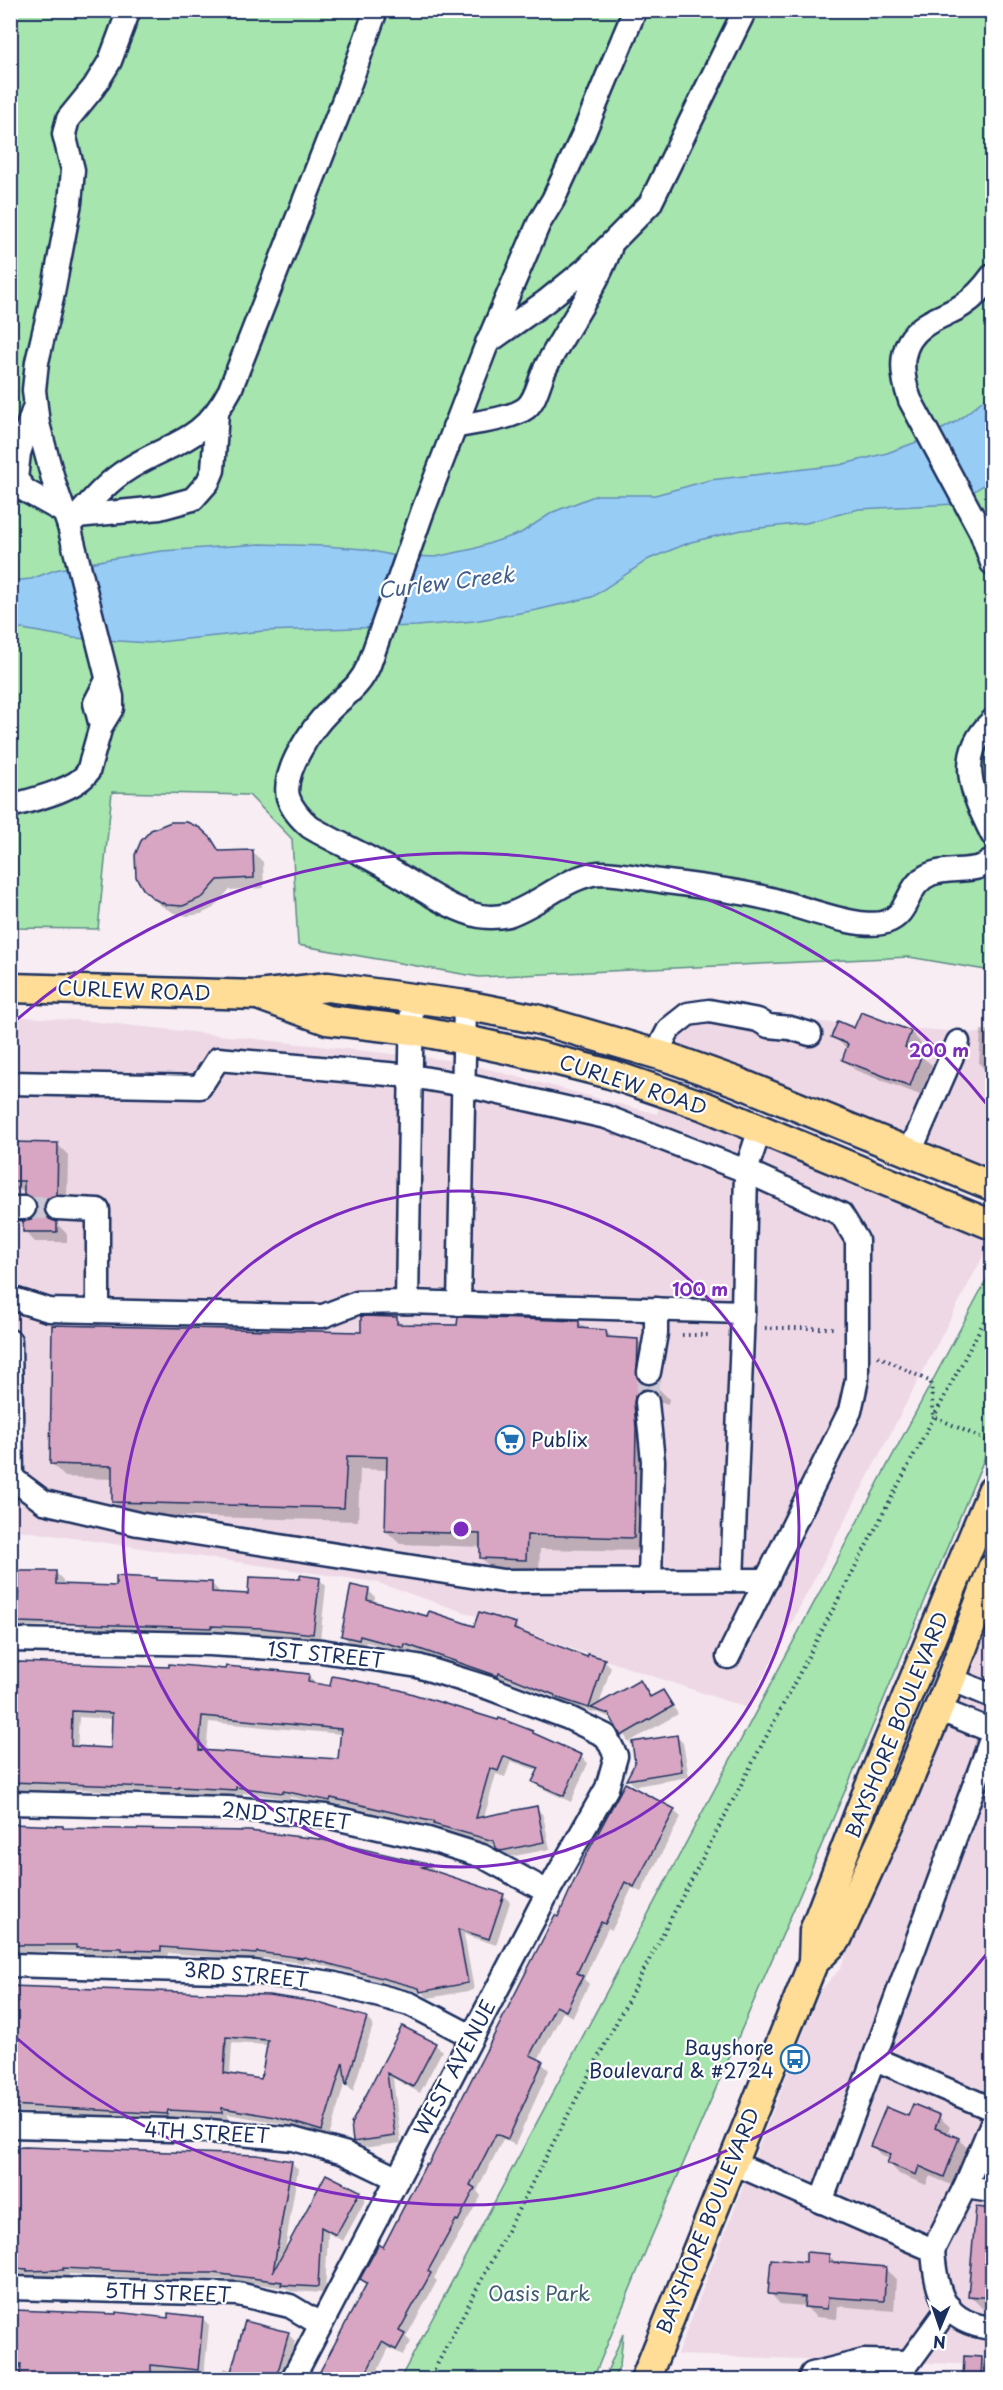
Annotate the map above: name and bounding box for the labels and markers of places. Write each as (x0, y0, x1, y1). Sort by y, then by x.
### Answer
supermarket icon: Publix (494, 1424, 526, 1456)
place label: Publix (531, 1424, 588, 1454)
centre of rings (451, 1519, 471, 1539)
place label: Bayshore Boulevard & #2724 (589, 2032, 774, 2085)
bus stop icon: Bayshore Boulevard & #2724 (779, 2043, 811, 2075)

